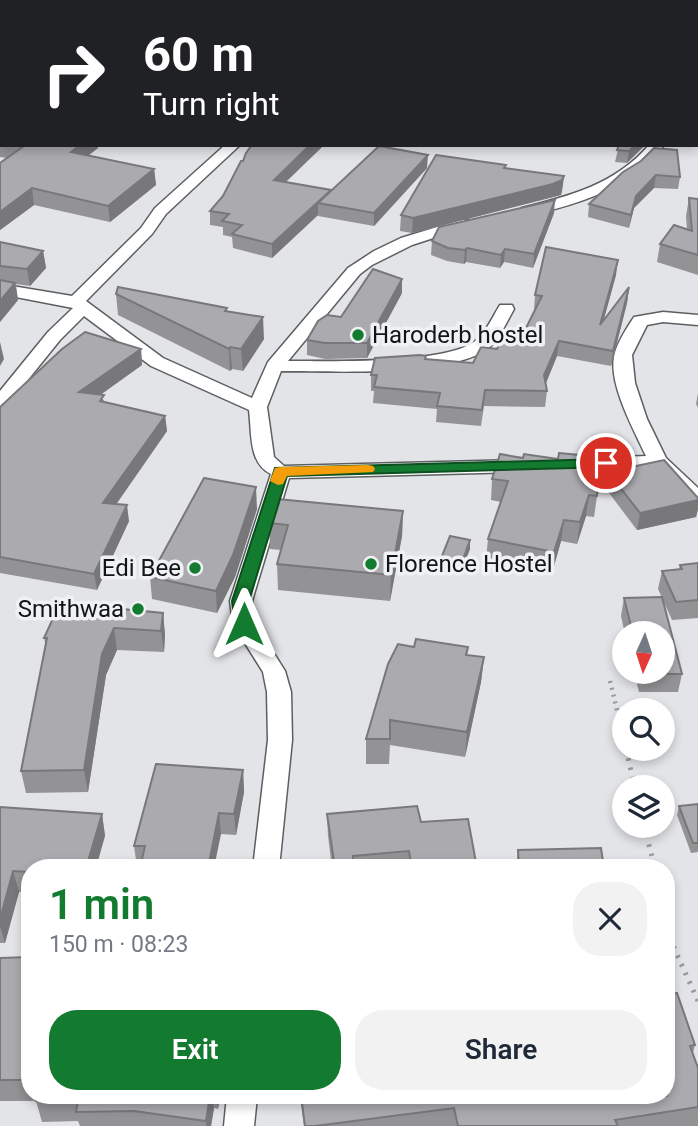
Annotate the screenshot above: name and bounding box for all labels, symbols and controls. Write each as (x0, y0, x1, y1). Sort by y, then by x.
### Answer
text: 60 m (143, 26, 254, 83)
icon: right (28, 28, 119, 119)
text: Turn right (143, 85, 279, 123)
place label: Haroderb hostel (372, 321, 543, 349)
marker: Haroderb hostel (350, 327, 366, 343)
pin (576, 433, 636, 493)
icon: arrive (587, 444, 625, 482)
place label: Florence Hostel (385, 550, 553, 578)
place label: Edi Bee (102, 554, 181, 582)
marker: Florence Hostel (363, 556, 379, 572)
marker: Edi Bee (187, 560, 203, 576)
position arrow (207, 587, 281, 661)
place label: Smithwaa (18, 595, 124, 623)
marker: Smithwaa (130, 601, 146, 617)
north arrow (612, 621, 676, 684)
map controls (612, 621, 675, 838)
button: search (612, 698, 675, 761)
button: layers (612, 775, 675, 838)
text: 1 min (49, 880, 154, 929)
button: close (573, 882, 647, 956)
text: 150 m · 08:23 (49, 931, 188, 958)
button: Exit (49, 1010, 341, 1090)
button: Share (355, 1010, 647, 1090)

